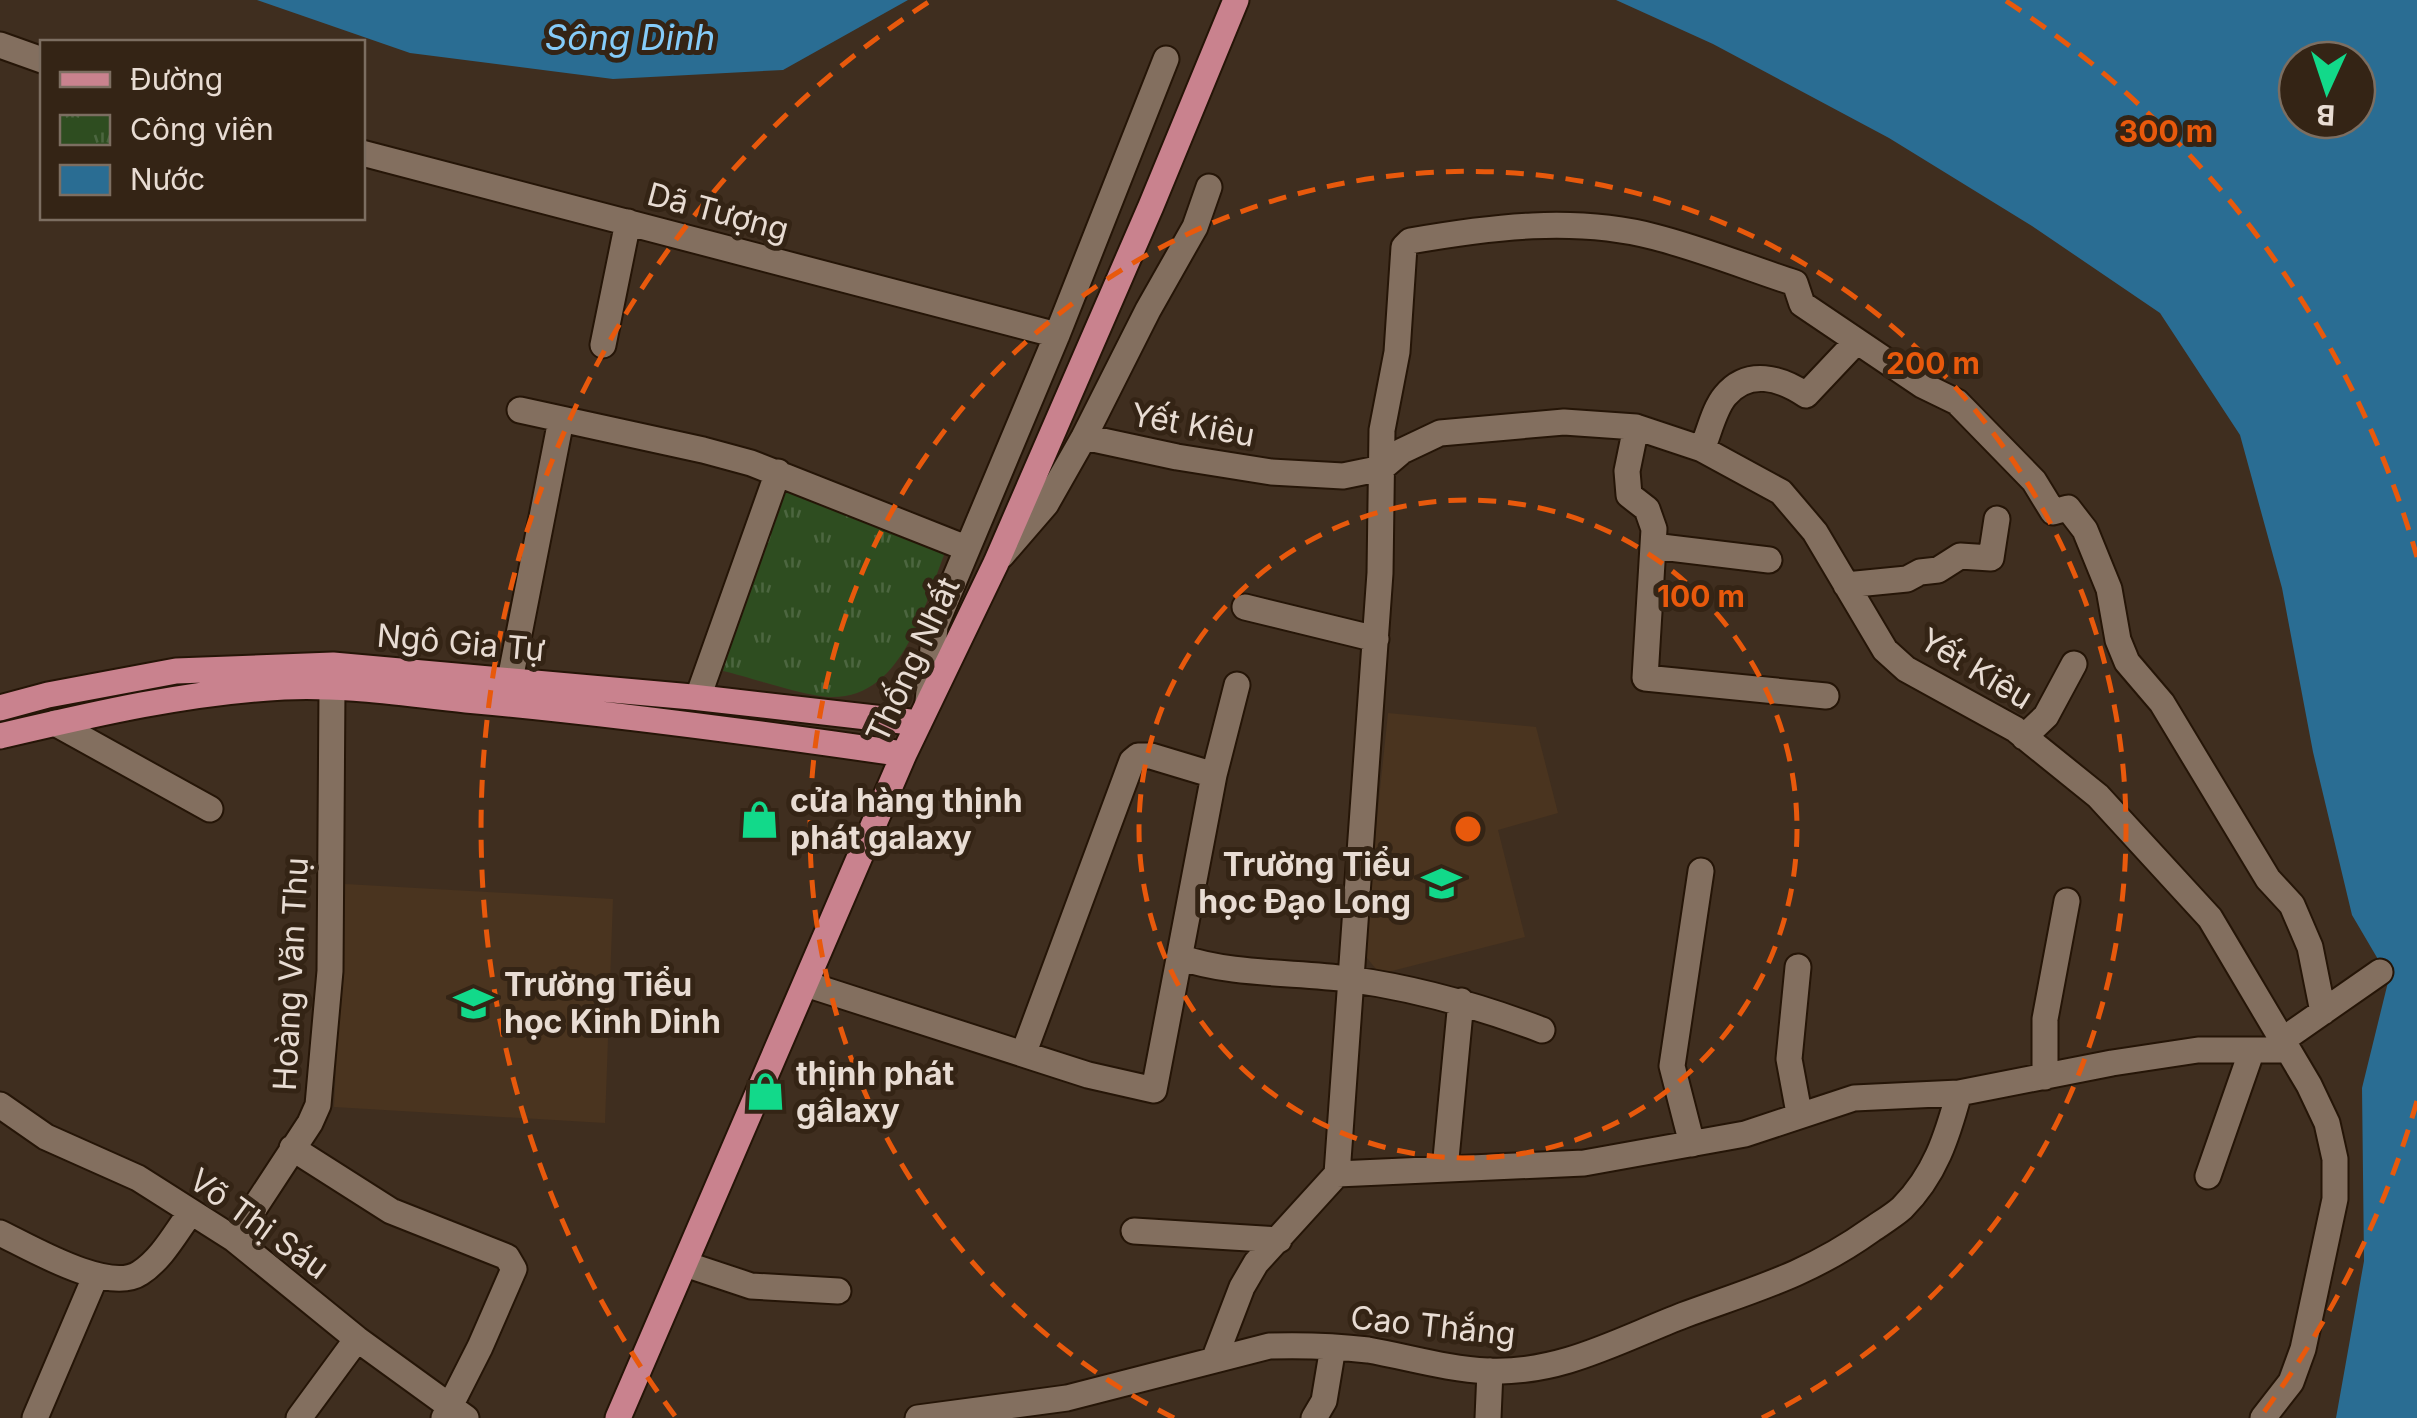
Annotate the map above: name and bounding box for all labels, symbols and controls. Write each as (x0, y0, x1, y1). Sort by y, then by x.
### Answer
water label: Sông Dinh (545, 16, 715, 58)
legend (40, 40, 365, 220)
north arrow (2277, 40, 2377, 140)
text: Đường (130, 61, 223, 97)
text: B (2316, 98, 2336, 132)
text: Công viên (130, 111, 274, 147)
text: 300 m (2119, 113, 2213, 149)
text: Nước (130, 161, 205, 197)
street label: Dã Tượng (643, 174, 793, 249)
text: 200 m (1886, 345, 1980, 381)
street label: Yết Kiêu (1128, 394, 1258, 455)
street label: Thống Nhất (857, 571, 968, 749)
text: 100 m (1657, 578, 1745, 614)
street label: Ngô Gia Tự (375, 616, 547, 669)
street label: Yết Kiêu (1913, 620, 2040, 717)
place label: cửa hàng thịnh phát galaxy (790, 781, 1023, 857)
shop icon: cửa hàng thịnh phát galaxy (739, 798, 781, 840)
centre of rings (1450, 811, 1486, 847)
place label: Trường Tiểu học Đạo Long (1198, 845, 1411, 921)
street label: Hoàng Văn Thụ (265, 856, 316, 1092)
school or university icon: Trường Tiểu học Đạo Long (1420, 862, 1462, 904)
place label: Trường Tiểu học Kinh Dinh (504, 965, 721, 1041)
school or university icon: Trường Tiểu học Kinh Dinh (453, 982, 495, 1024)
place label: thịnh phát gâlaxy (796, 1054, 954, 1130)
shop icon: thịnh phát gâlaxy (745, 1071, 787, 1113)
street label: Võ Thị Sáu (182, 1160, 337, 1287)
street label: Cao Thắng (1349, 1297, 1517, 1354)

